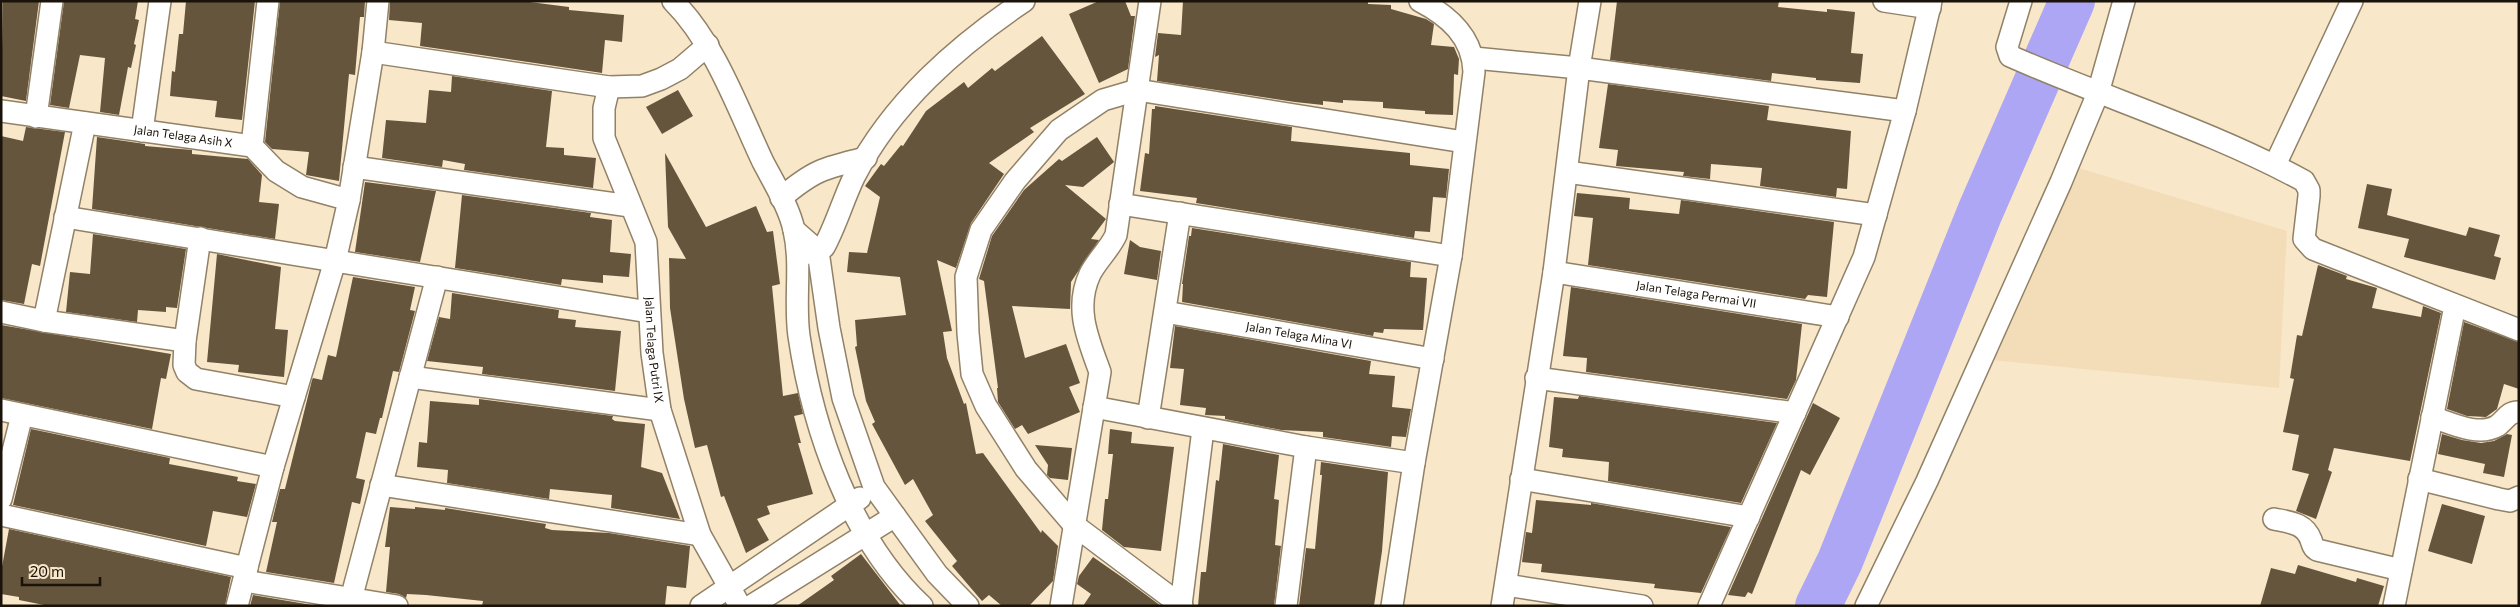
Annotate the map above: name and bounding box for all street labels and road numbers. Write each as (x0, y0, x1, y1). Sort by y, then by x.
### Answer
street label: Jalan Telaga Asih X (133, 122, 234, 149)
street label: Jalan Telaga Permai VII (1635, 277, 1757, 310)
street label: Jalan Telaga Putri IX (642, 296, 667, 404)
street label: Jalan Telaga Mina VI (1245, 318, 1353, 351)

